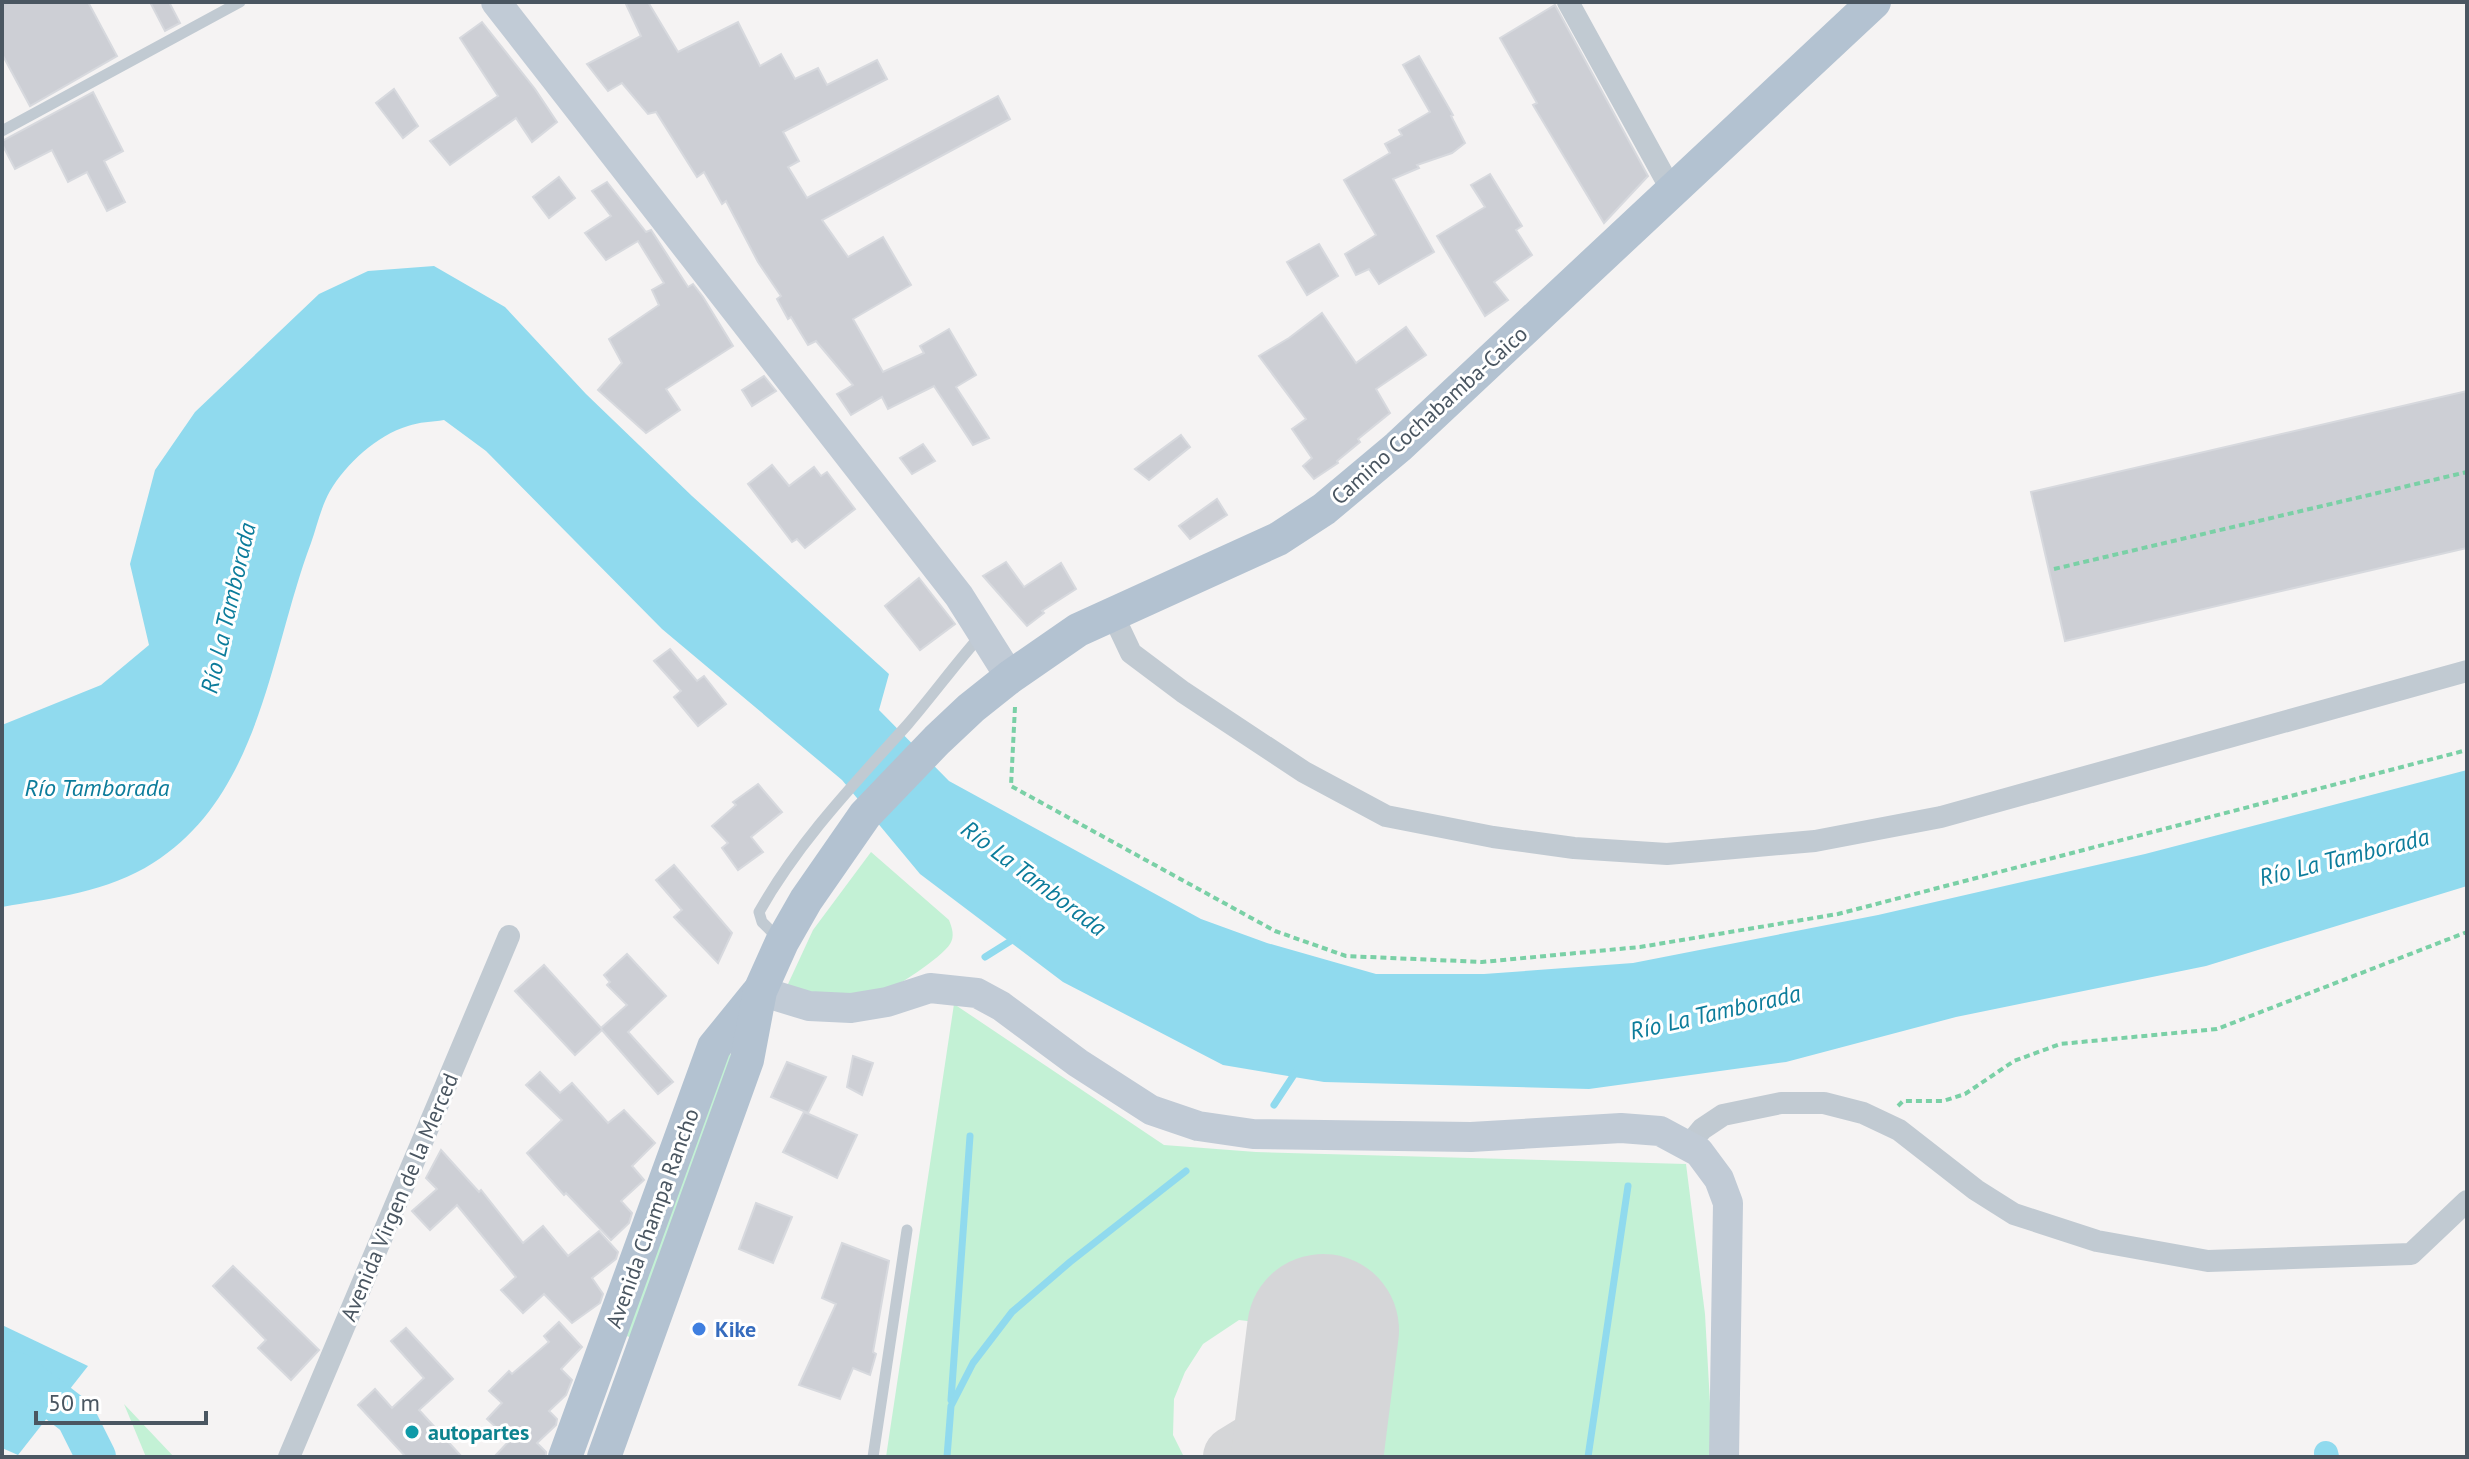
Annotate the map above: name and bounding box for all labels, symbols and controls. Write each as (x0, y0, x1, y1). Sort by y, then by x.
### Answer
street label: Camino Cochabamba-Caico (1325, 319, 1533, 511)
water label: Río La Tamborada (193, 519, 263, 696)
water label: Río Tamborada (24, 772, 170, 803)
water label: Río La Tamborada (955, 813, 1113, 943)
water label: Río La Tamborada (2256, 821, 2433, 893)
water label: Río La Tamborada (1627, 977, 1804, 1047)
street label: Avenida Virgen de la Merced (334, 1069, 464, 1325)
street label: Avenida Champa Rancho (599, 1104, 705, 1332)
place label: Kike (715, 1315, 756, 1343)
marker: Kike (690, 1320, 708, 1338)
scale bar (36, 1375, 206, 1425)
text: 50 m (48, 1387, 100, 1418)
place label: autopartes (428, 1418, 529, 1446)
marker: autopartes (403, 1423, 421, 1441)

